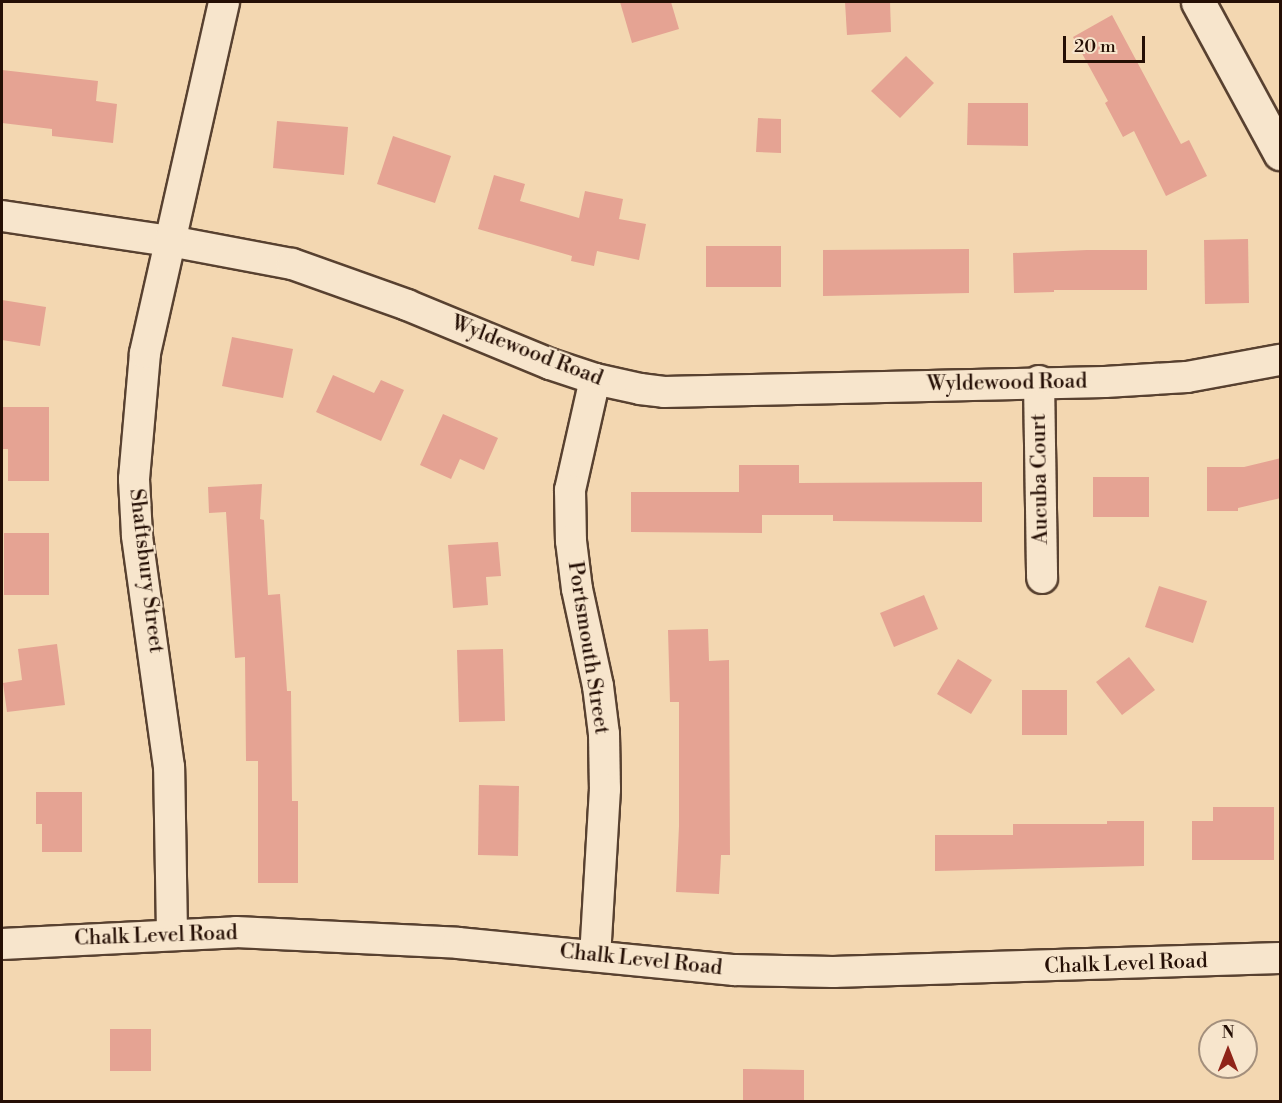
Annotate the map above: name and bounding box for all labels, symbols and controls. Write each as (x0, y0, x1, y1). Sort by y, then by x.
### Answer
scale bar (1066, 24, 1148, 62)
text: 20 m (1074, 35, 1116, 58)
street label: Wyldewood Road (448, 310, 606, 392)
street label: Wyldewood Road (927, 369, 1087, 397)
street label: Aucuba Court (1026, 413, 1054, 545)
street label: Shaftsbury Street (123, 487, 169, 655)
street label: Portsmouth Street (562, 560, 614, 736)
street label: Chalk Level Road (74, 921, 238, 951)
street label: Chalk Level Road (558, 939, 724, 981)
street label: Chalk Level Road (1044, 949, 1208, 979)
north arrow (1198, 1019, 1258, 1079)
text: N (1222, 1023, 1234, 1043)

